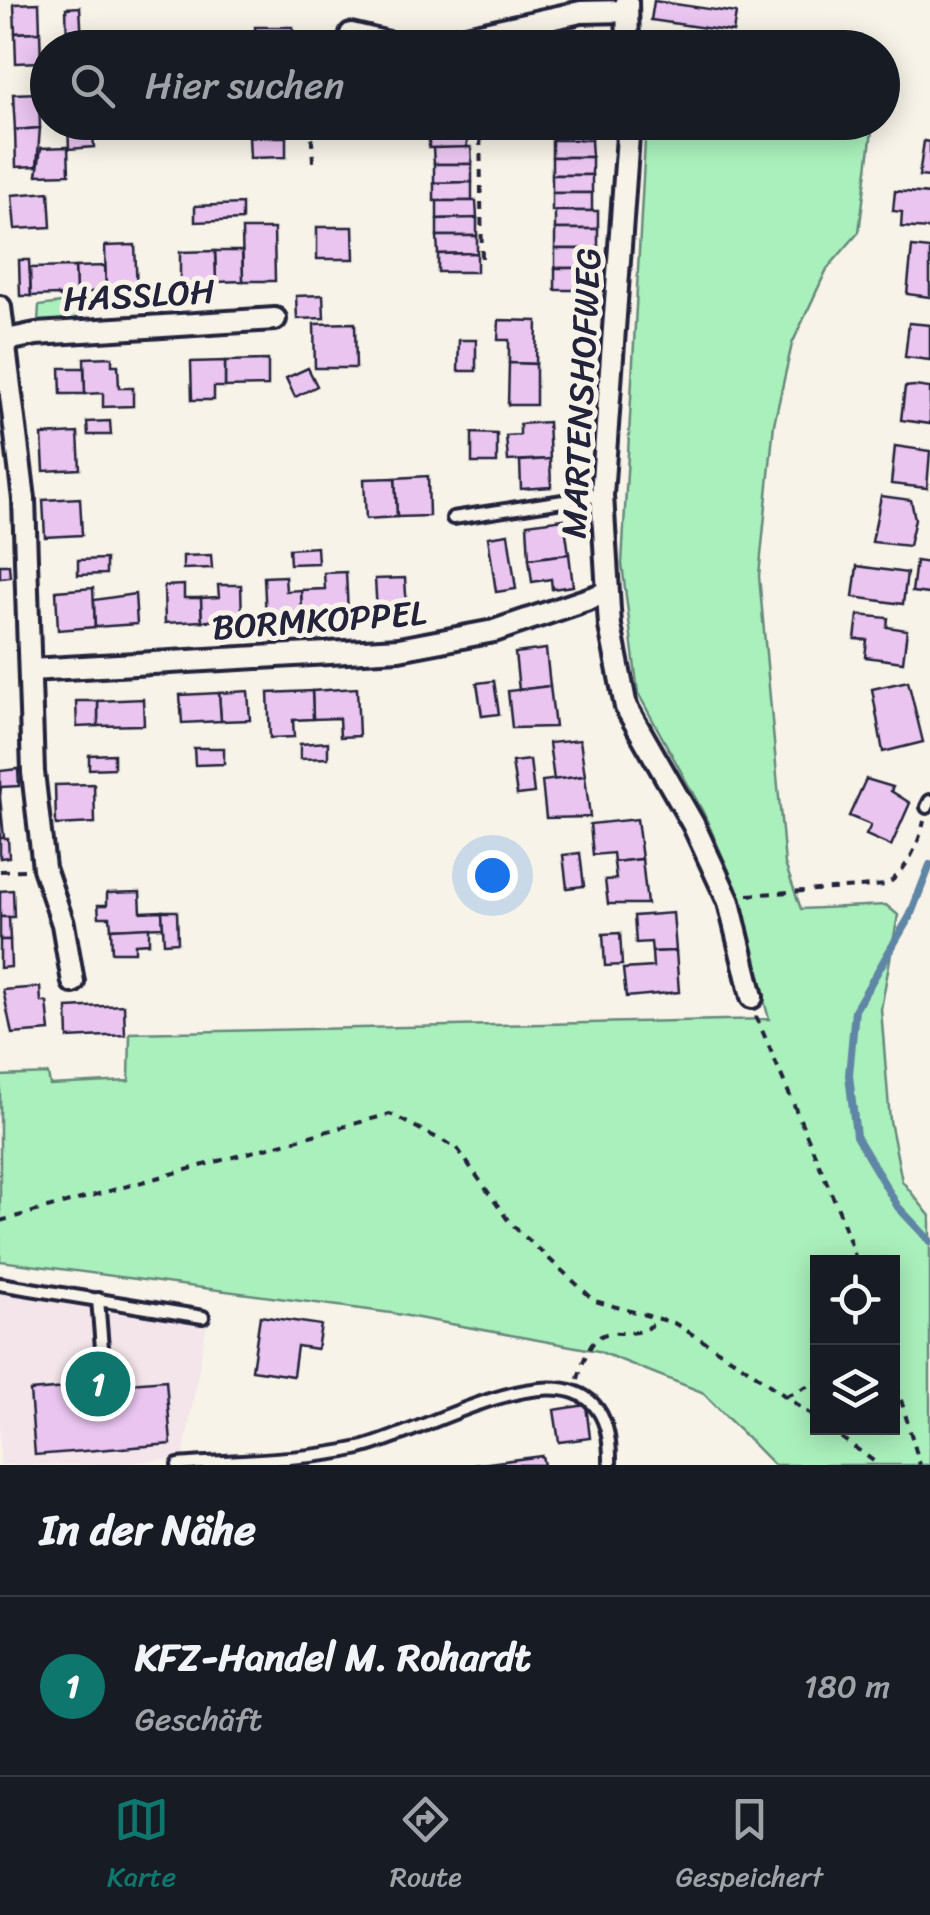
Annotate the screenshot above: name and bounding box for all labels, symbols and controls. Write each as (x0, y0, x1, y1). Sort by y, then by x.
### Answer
search box (30, 30, 900, 140)
text: Hier suchen (145, 52, 344, 119)
icon: search (65, 58, 120, 113)
street label: MARTENSHOFWEG (542, 246, 620, 540)
street label: HASSLOH (61, 260, 217, 330)
street label: BORMKOPPEL (210, 582, 429, 658)
your location (467, 850, 518, 901)
map controls (810, 1255, 900, 1435)
button: locate (810, 1255, 900, 1345)
button: layers (810, 1345, 900, 1435)
pin: 1 (66, 1346, 130, 1422)
text: In der Nähe (40, 1493, 256, 1567)
text: KFZ-Handel M. Rohardt (135, 1624, 531, 1691)
text: 1 (66, 1658, 79, 1715)
text: 180 m (804, 1658, 890, 1715)
text: Geschäft (135, 1691, 262, 1748)
tab: Karte (107, 1792, 176, 1901)
tab: Route (390, 1792, 462, 1901)
tab: Gespeichert (676, 1792, 823, 1901)

